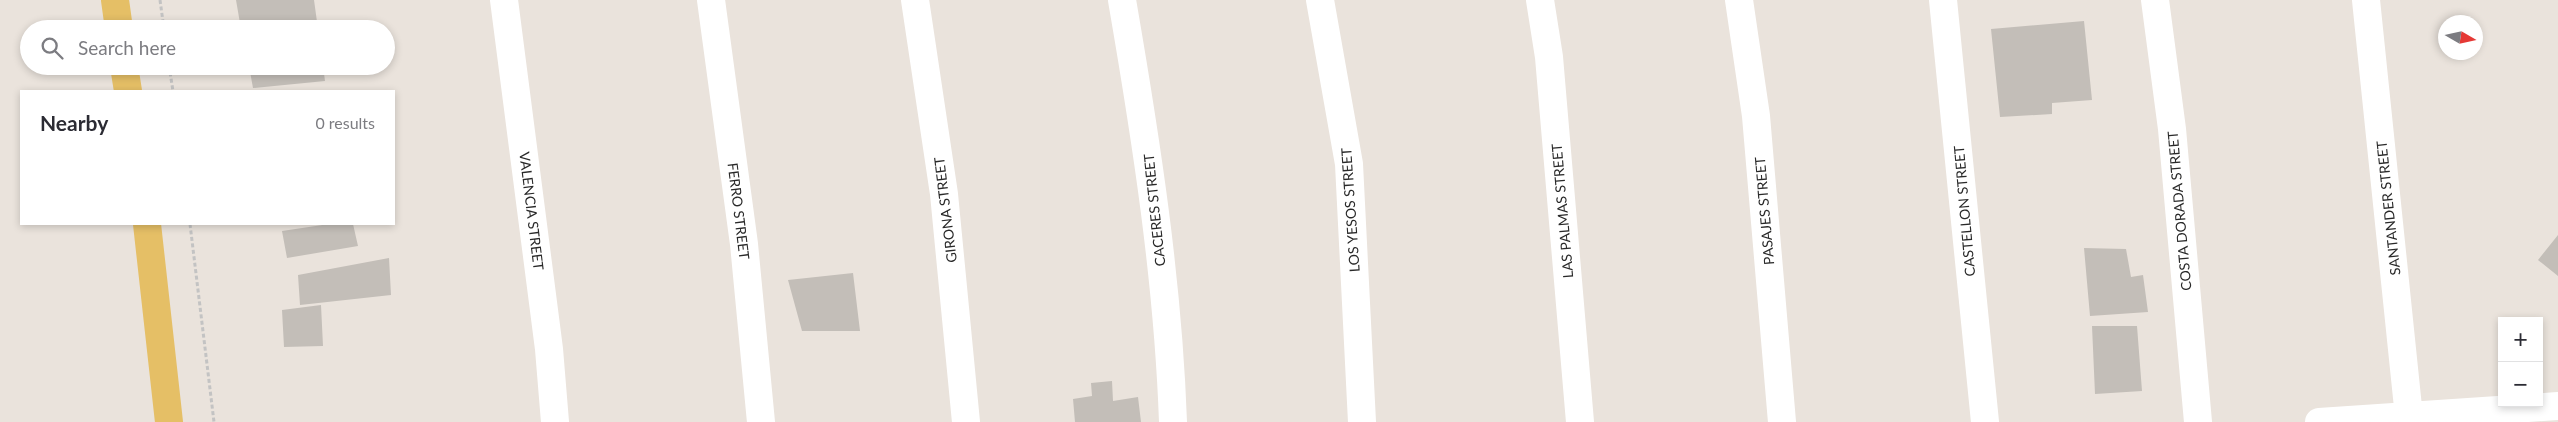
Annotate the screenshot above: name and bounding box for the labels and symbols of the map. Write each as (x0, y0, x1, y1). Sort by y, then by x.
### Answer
north arrow (2438, 15, 2483, 60)
street label: COSTA DORADA STREET (2163, 130, 2194, 291)
street label: SANTANDER STREET (2372, 139, 2404, 276)
street label: LAS PALMAS STREET (1548, 142, 1576, 279)
street label: CASTELLON STREET (1950, 144, 1978, 277)
street label: LOS YESOS STREET (1337, 147, 1363, 273)
street label: VALENCIA STREET (516, 151, 548, 272)
street label: CACERES STREET (1140, 152, 1168, 267)
street label: GIRONA STREET (930, 155, 960, 264)
street label: PASAJES STREET (1751, 156, 1777, 266)
street label: FERRO STREET (725, 162, 753, 261)

